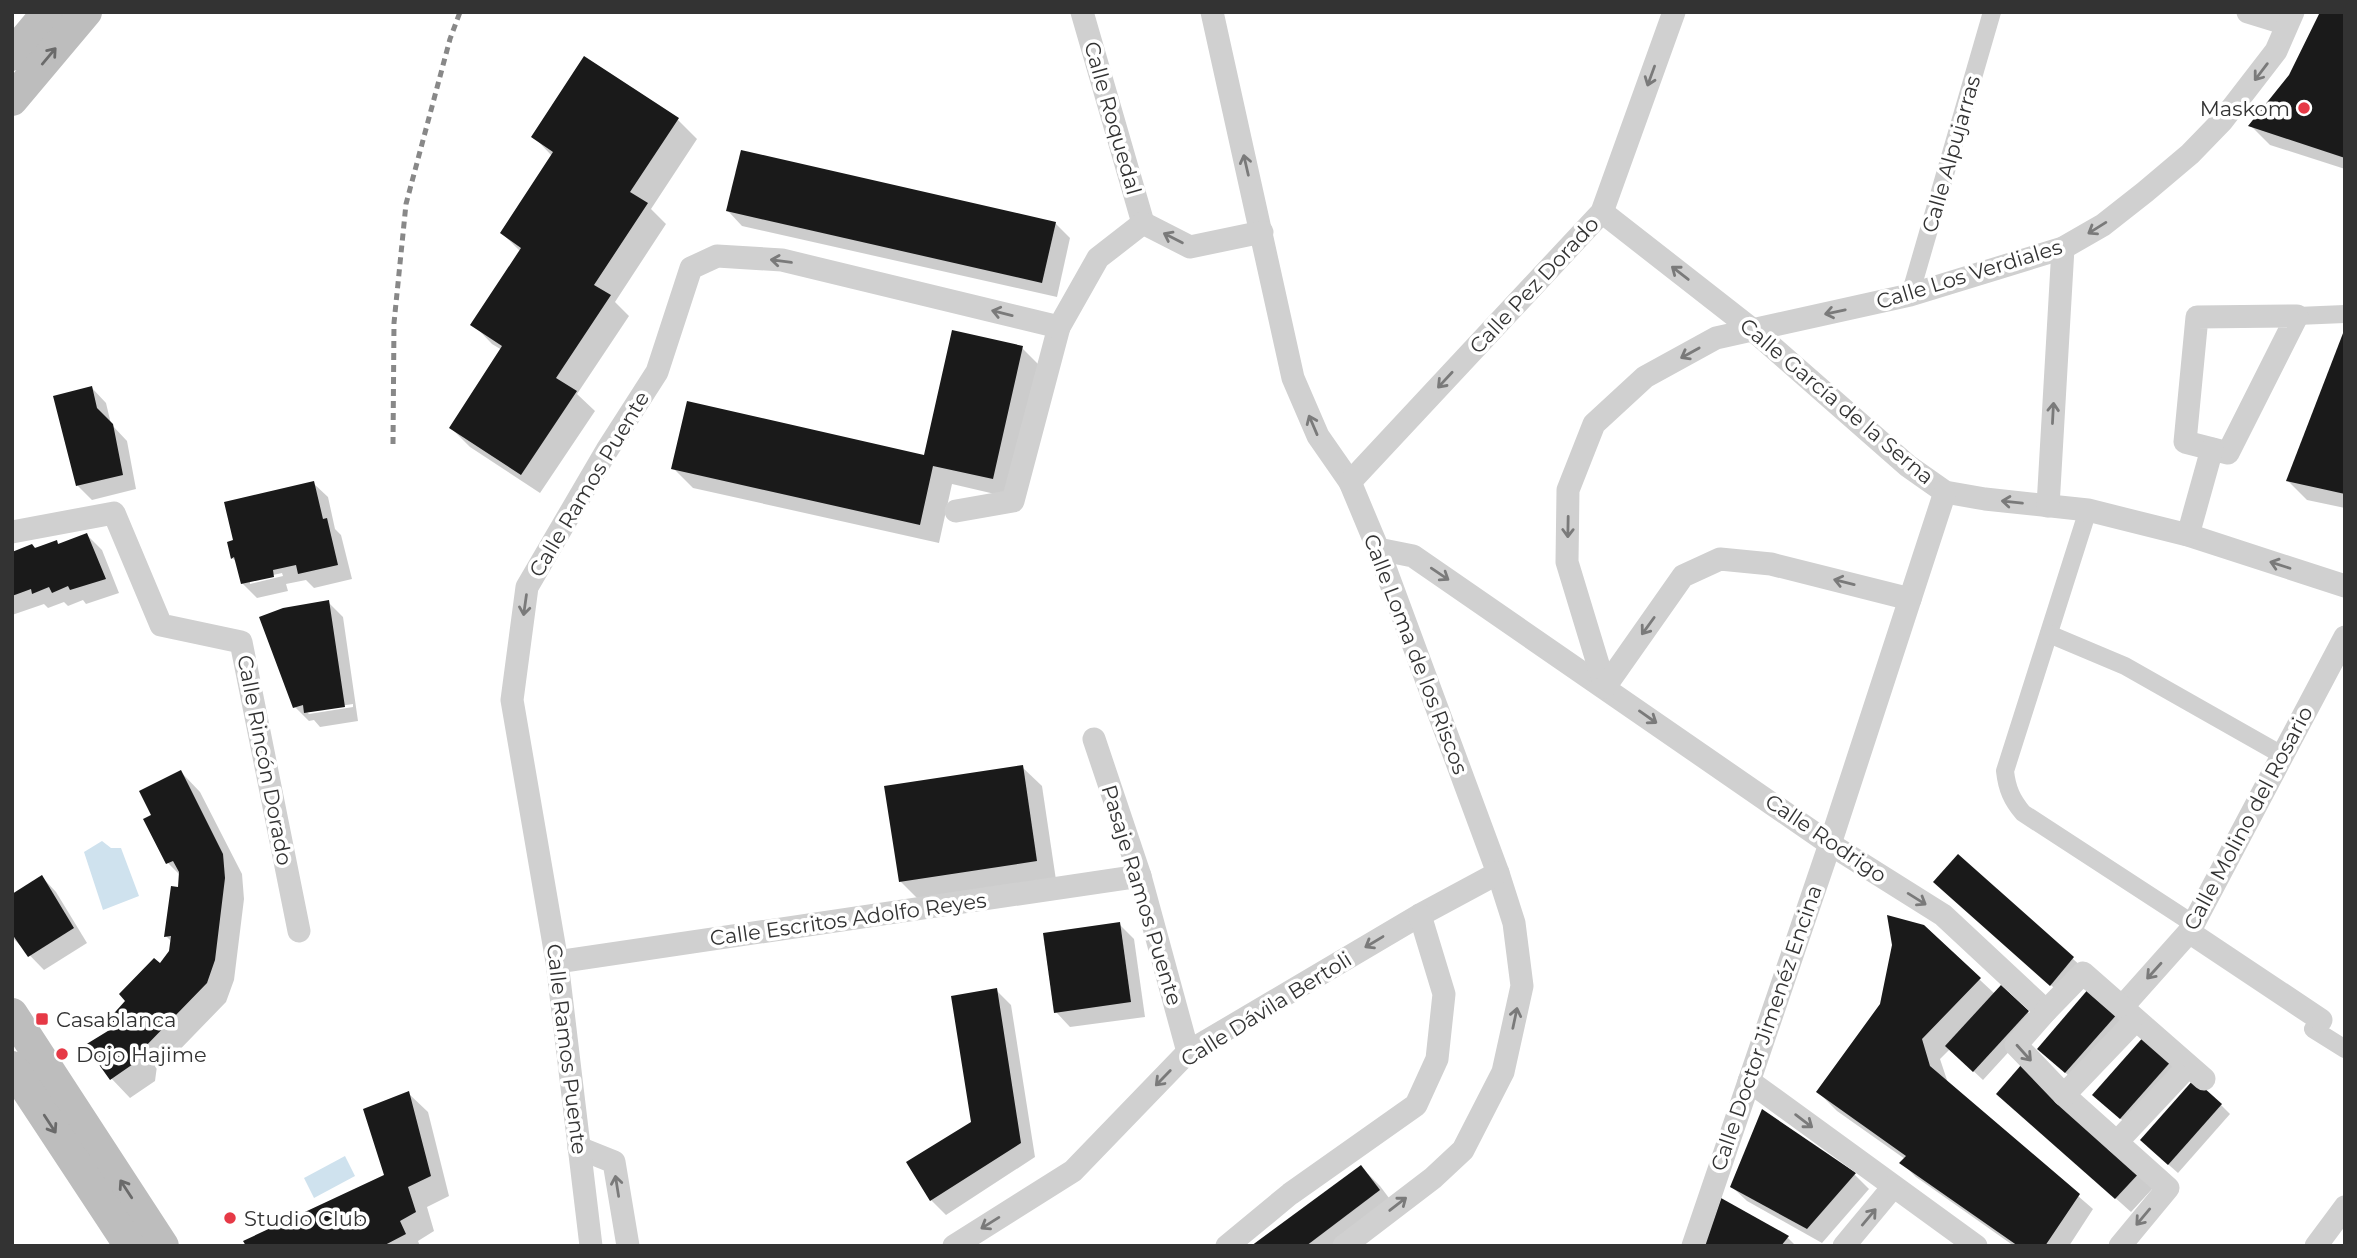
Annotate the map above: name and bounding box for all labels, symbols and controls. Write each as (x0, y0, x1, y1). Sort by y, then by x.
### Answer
street label: Calle Roquedal (1079, 38, 1147, 198)
one-way arrow (41, 47, 57, 65)
one-way arrow (2254, 62, 2269, 81)
one-way arrow (1644, 65, 1656, 87)
street label: Calle Alpujarras (1917, 73, 1985, 235)
place label: Maskom (2200, 96, 2290, 121)
marker: Maskom (2296, 100, 2312, 116)
one-way arrow (1239, 154, 1252, 177)
street label: Calle Pez Dorado (1464, 211, 1604, 359)
one-way arrow (2087, 221, 2107, 235)
one-way arrow (1163, 231, 1184, 245)
street label: Calle Los Verdiales (1873, 234, 2065, 314)
one-way arrow (770, 254, 793, 267)
one-way arrow (1671, 265, 1690, 280)
one-way arrow (1824, 305, 1847, 319)
one-way arrow (991, 306, 1014, 319)
street label: Calle García de la Serna (1735, 313, 1939, 489)
one-way arrow (1680, 346, 1700, 360)
one-way arrow (1436, 371, 1453, 388)
street label: Calle Ramos Puente (524, 387, 654, 581)
one-way arrow (2047, 402, 2060, 425)
one-way arrow (1306, 414, 1319, 436)
one-way arrow (2001, 495, 2023, 508)
one-way arrow (1561, 515, 1574, 538)
street label: Calle Loma de los Riscos (1359, 530, 1473, 778)
one-way arrow (2269, 558, 2291, 570)
one-way arrow (1430, 567, 1449, 581)
one-way arrow (1833, 575, 1855, 588)
one-way arrow (518, 594, 531, 616)
one-way arrow (1641, 616, 1655, 635)
street label: Calle Rincón Dorado (232, 653, 298, 867)
street label: Calle Molino del Rosario (2178, 702, 2318, 934)
one-way arrow (1638, 710, 1657, 724)
street label: Pasaje Ramos Puente (1097, 782, 1187, 1008)
street label: Calle Rodrigo (1761, 788, 1891, 888)
street label: Calle Doctor Jimenéz Encina (1705, 882, 1827, 1174)
street label: Calle Escritos Adolfo Reyes (708, 887, 988, 951)
one-way arrow (1907, 893, 1927, 907)
one-way arrow (1365, 935, 1385, 949)
street label: Calle Ramos Puente (542, 942, 592, 1156)
street label: Calle Dávila Bertoli (1176, 946, 1356, 1072)
one-way arrow (2145, 962, 2162, 979)
place label: Casablanca (56, 1007, 176, 1032)
one-way arrow (1509, 1007, 1522, 1030)
marker: Casablanca (34, 1011, 50, 1027)
place label: Dojo Hajime (76, 1042, 207, 1067)
one-way arrow (2016, 1044, 2032, 1062)
marker: Dojo Hajime (54, 1046, 70, 1062)
one-way arrow (1155, 1069, 1172, 1086)
one-way arrow (43, 1113, 57, 1133)
one-way arrow (1794, 1113, 1813, 1128)
one-way arrow (610, 1175, 623, 1198)
one-way arrow (118, 1179, 132, 1199)
one-way arrow (1389, 1197, 1407, 1212)
place label: Studio Club (244, 1206, 367, 1231)
one-way arrow (1861, 1208, 1877, 1226)
one-way arrow (2136, 1208, 2152, 1226)
marker: Studio Club (222, 1210, 238, 1226)
one-way arrow (981, 1216, 1001, 1230)

